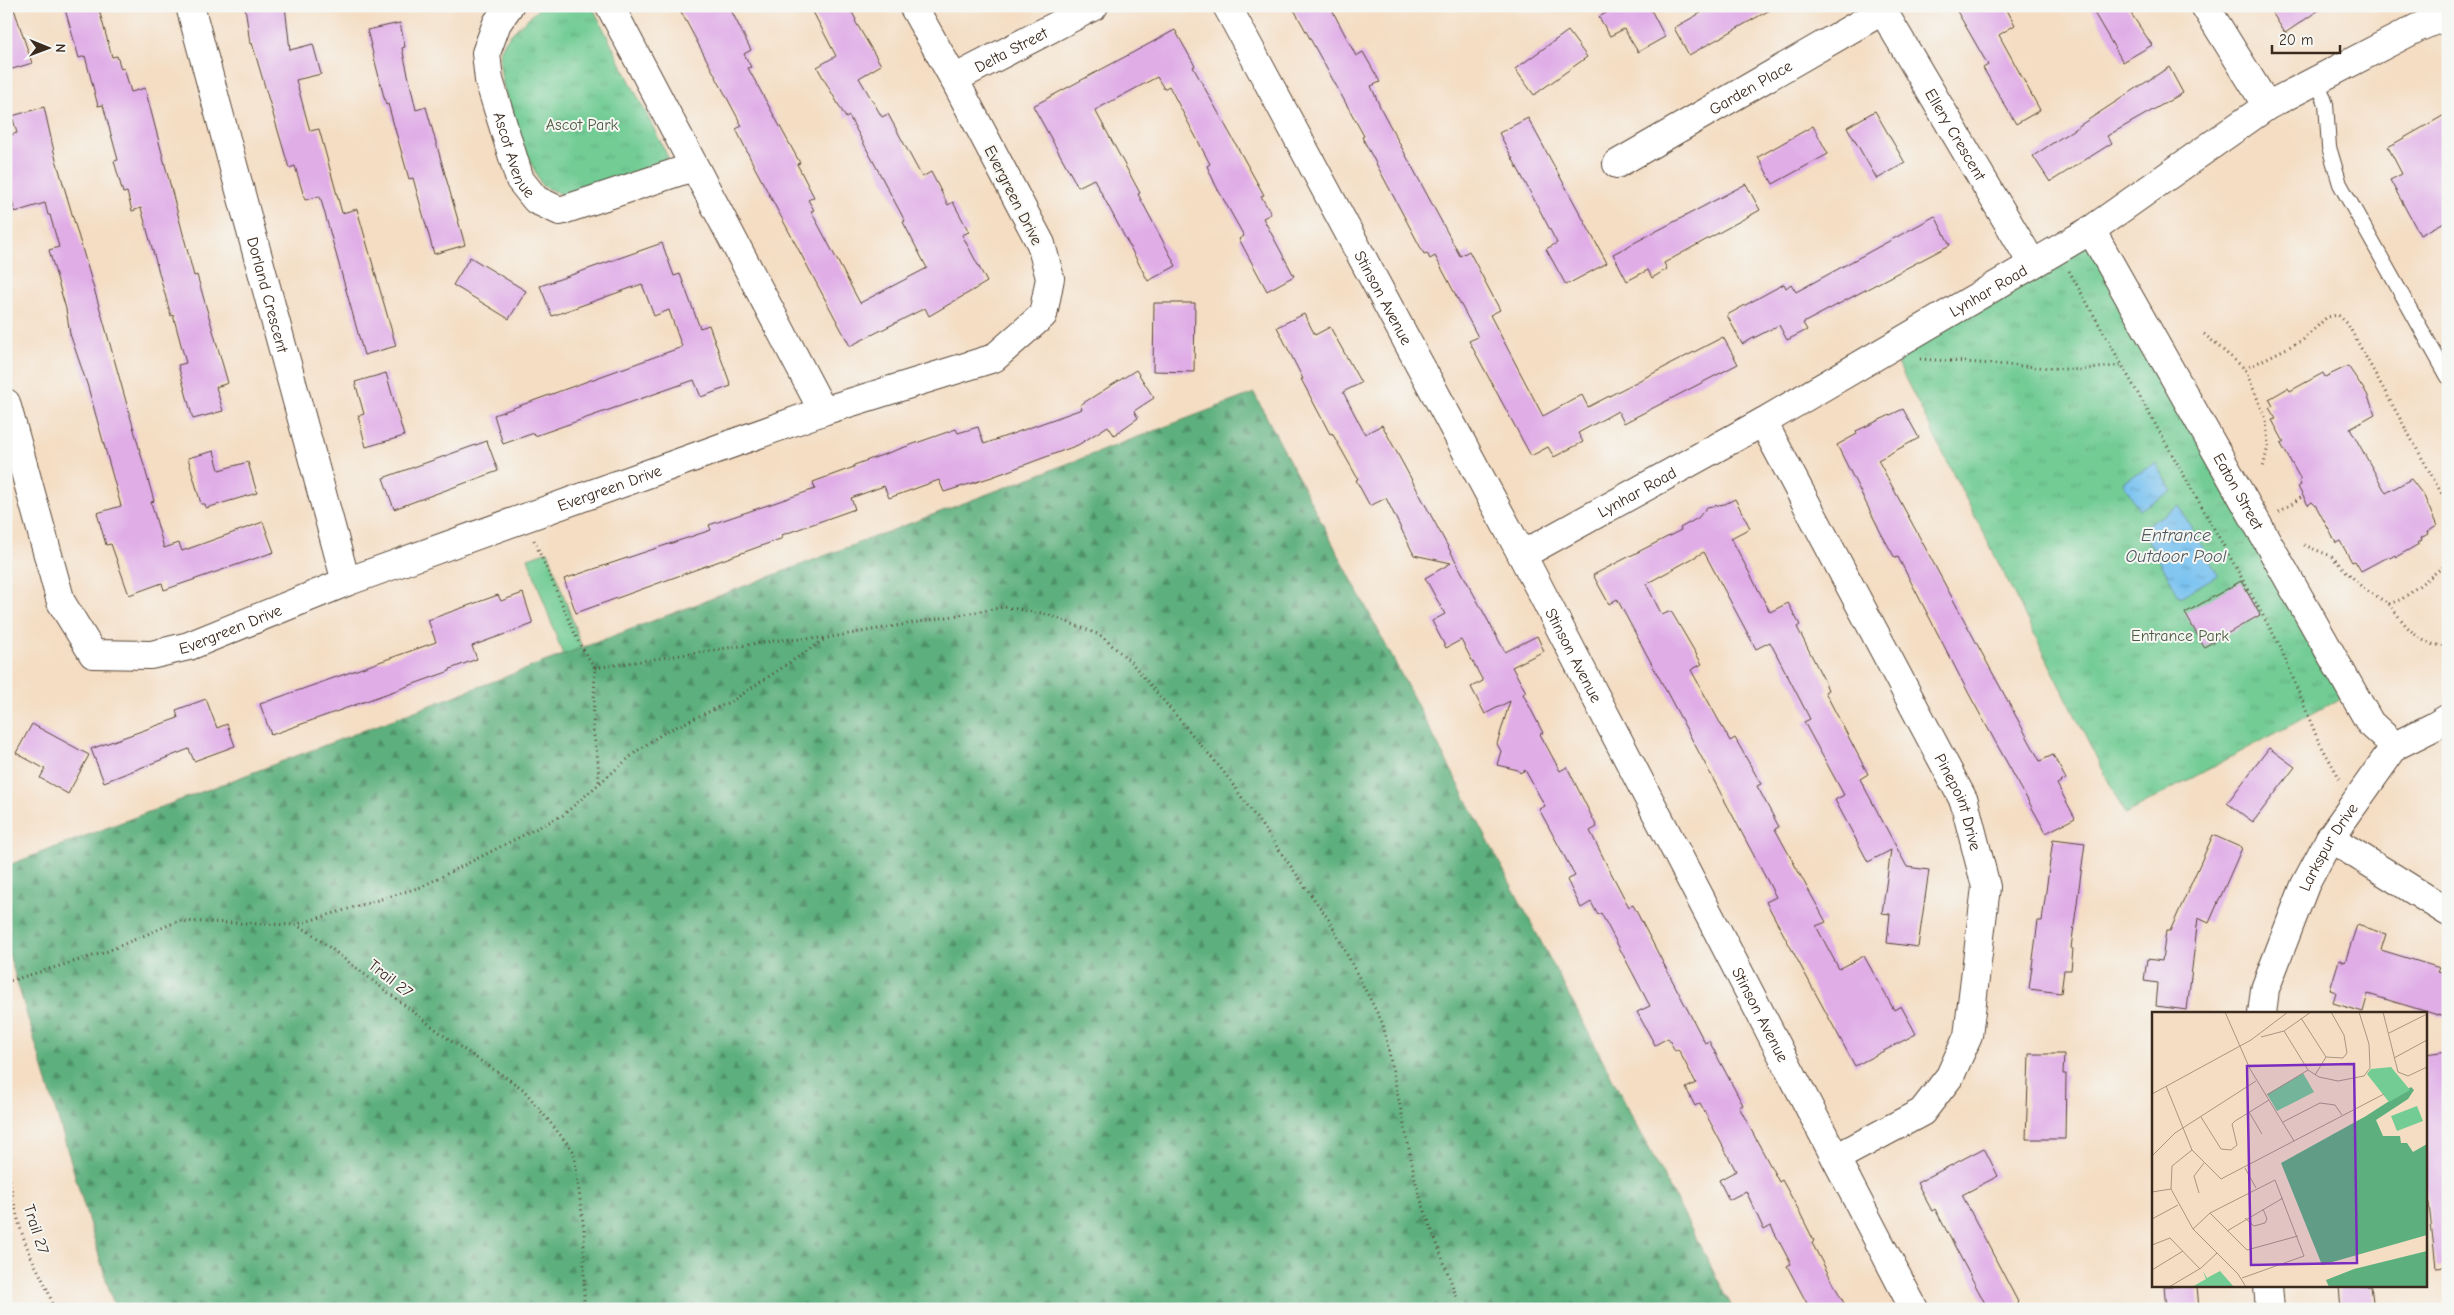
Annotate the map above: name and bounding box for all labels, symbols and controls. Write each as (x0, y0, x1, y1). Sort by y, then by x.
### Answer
north arrow (22, 22, 72, 72)
scale bar (2272, 22, 2339, 54)
street label: Delta Street (972, 24, 1051, 77)
text: 20 m (2279, 31, 2313, 49)
text: N (52, 44, 69, 53)
street label: Garden Place (1706, 57, 1796, 119)
street label: Ellery Crescent (1921, 86, 1989, 184)
street label: Ascot Avenue (489, 110, 539, 202)
park label: Ascot Park (546, 116, 619, 134)
street label: Evergreen Drive (980, 143, 1046, 248)
street label: Dorland Crescent (243, 235, 292, 355)
street label: Stinson Avenue (1350, 248, 1415, 348)
street label: Lynhar Road (1946, 261, 2031, 321)
street label: Eaton Street (2209, 450, 2267, 533)
street label: Evergreen Drive (555, 462, 664, 515)
street label: Lynhar Road (1595, 464, 1680, 522)
water label: Entrance Outdoor Pool (2126, 525, 2228, 567)
street label: Evergreen Drive (177, 601, 284, 658)
street label: Stinson Avenue (1541, 605, 1605, 706)
park label: Entrance Park (2131, 627, 2229, 645)
street label: Pinepoint Drive (1930, 751, 1984, 853)
street label: Larkspur Drive (2296, 800, 2362, 894)
street label: Trail 27 (365, 956, 416, 1002)
street label: Stinson Avenue (1728, 965, 1792, 1065)
inset map (2152, 1012, 2426, 1288)
street label: Trail 27 (20, 1202, 53, 1257)

